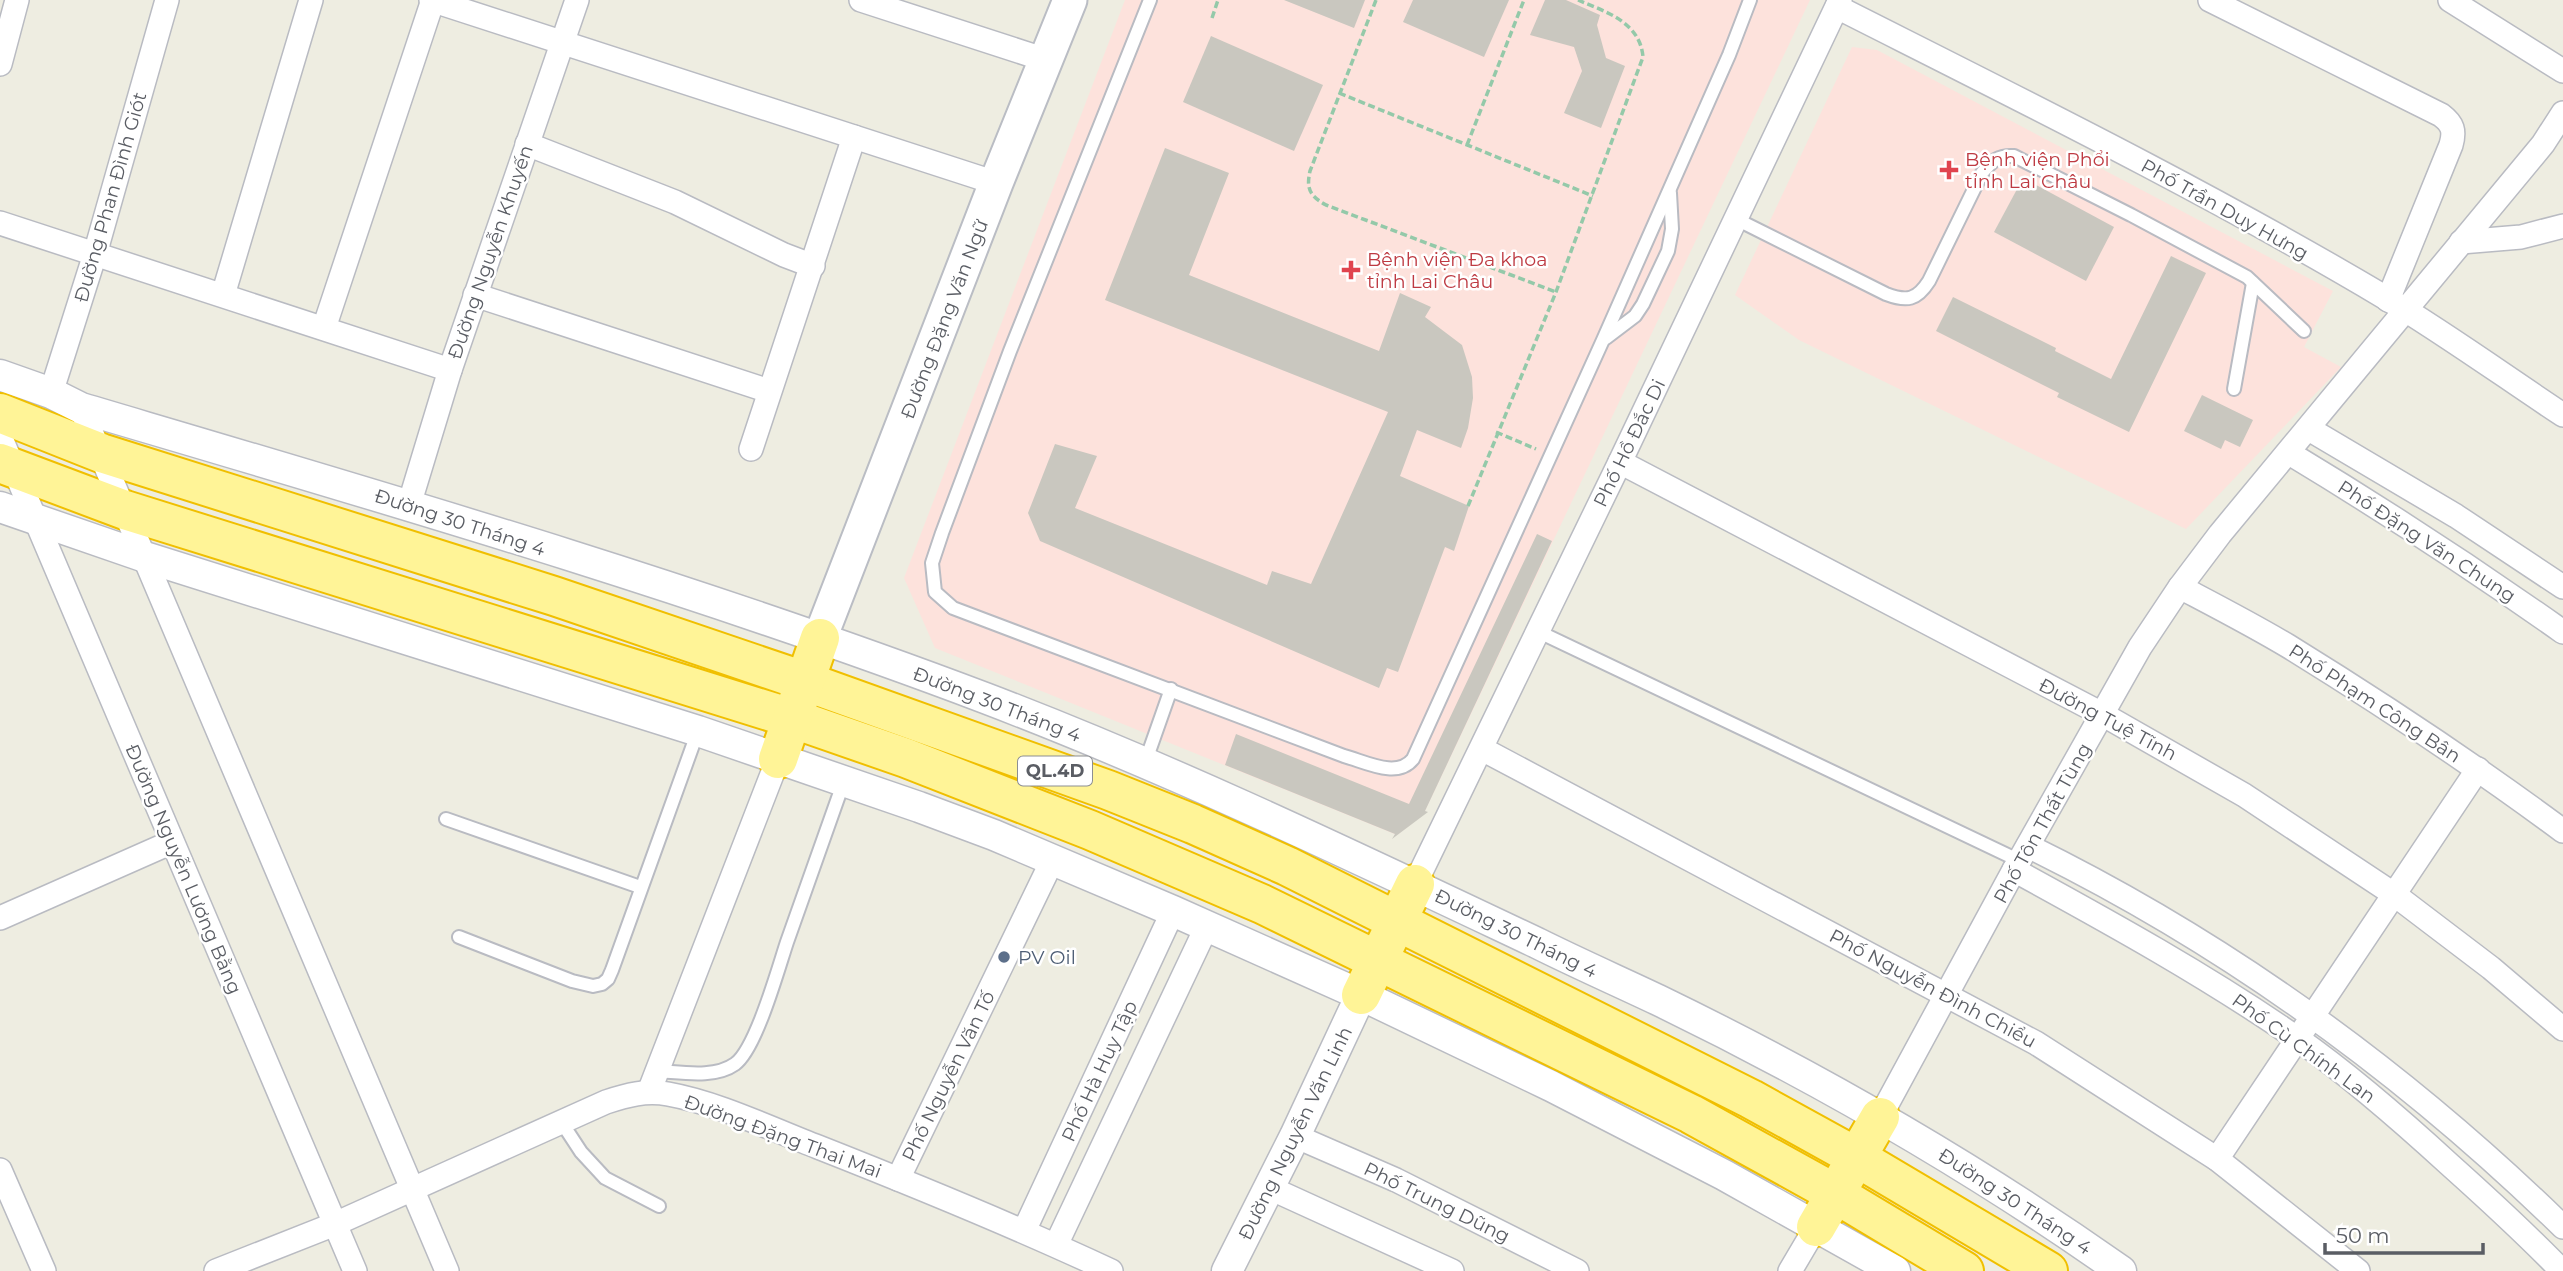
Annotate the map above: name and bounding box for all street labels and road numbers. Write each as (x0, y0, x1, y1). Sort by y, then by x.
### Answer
street label: Đường Phan Đình Giót (69, 89, 152, 305)
street label: Đường Nguyễn Khuyến (443, 142, 538, 362)
street label: Phố Trần Duy Hưng (2137, 154, 2312, 265)
street label: Đường Đặng Văn Ngữ (896, 216, 993, 422)
street label: Phố Hồ Đắc Di (1589, 376, 1670, 511)
street label: Phố Đặng Văn Chung (2333, 475, 2520, 608)
street label: Đường 30 Tháng 4 (372, 484, 548, 561)
street label: Phố Phạm Công Bân (2284, 639, 2465, 768)
street label: Đường 30 Tháng 4 (910, 662, 1084, 747)
street label: Đường Tuệ Tĩnh (2035, 673, 2181, 766)
street label: Phố Tôn Thất Tùng (1989, 739, 2096, 907)
street label: Đường Nguyễn Lương Bằng (120, 741, 247, 998)
road number: QL.4D (1018, 756, 1092, 786)
street label: Đường 30 Tháng 4 (1431, 884, 1601, 983)
street label: Phố Nguyễn Đình Chiểu (1825, 924, 2040, 1053)
street label: Phố Nguyễn Văn Tố (897, 987, 1000, 1165)
street label: Phố Cù Chính Lan (2228, 989, 2380, 1108)
street label: Phố Hà Huy Tập (1057, 997, 1142, 1145)
street label: Đường Nguyễn Văn Linh (1234, 1023, 1357, 1244)
street label: Đường Đặng Thai Mai (681, 1090, 885, 1183)
street label: Đường 30 Tháng 4 (1934, 1143, 2096, 1260)
street label: Phố Trung Dũng (1360, 1157, 1514, 1248)

